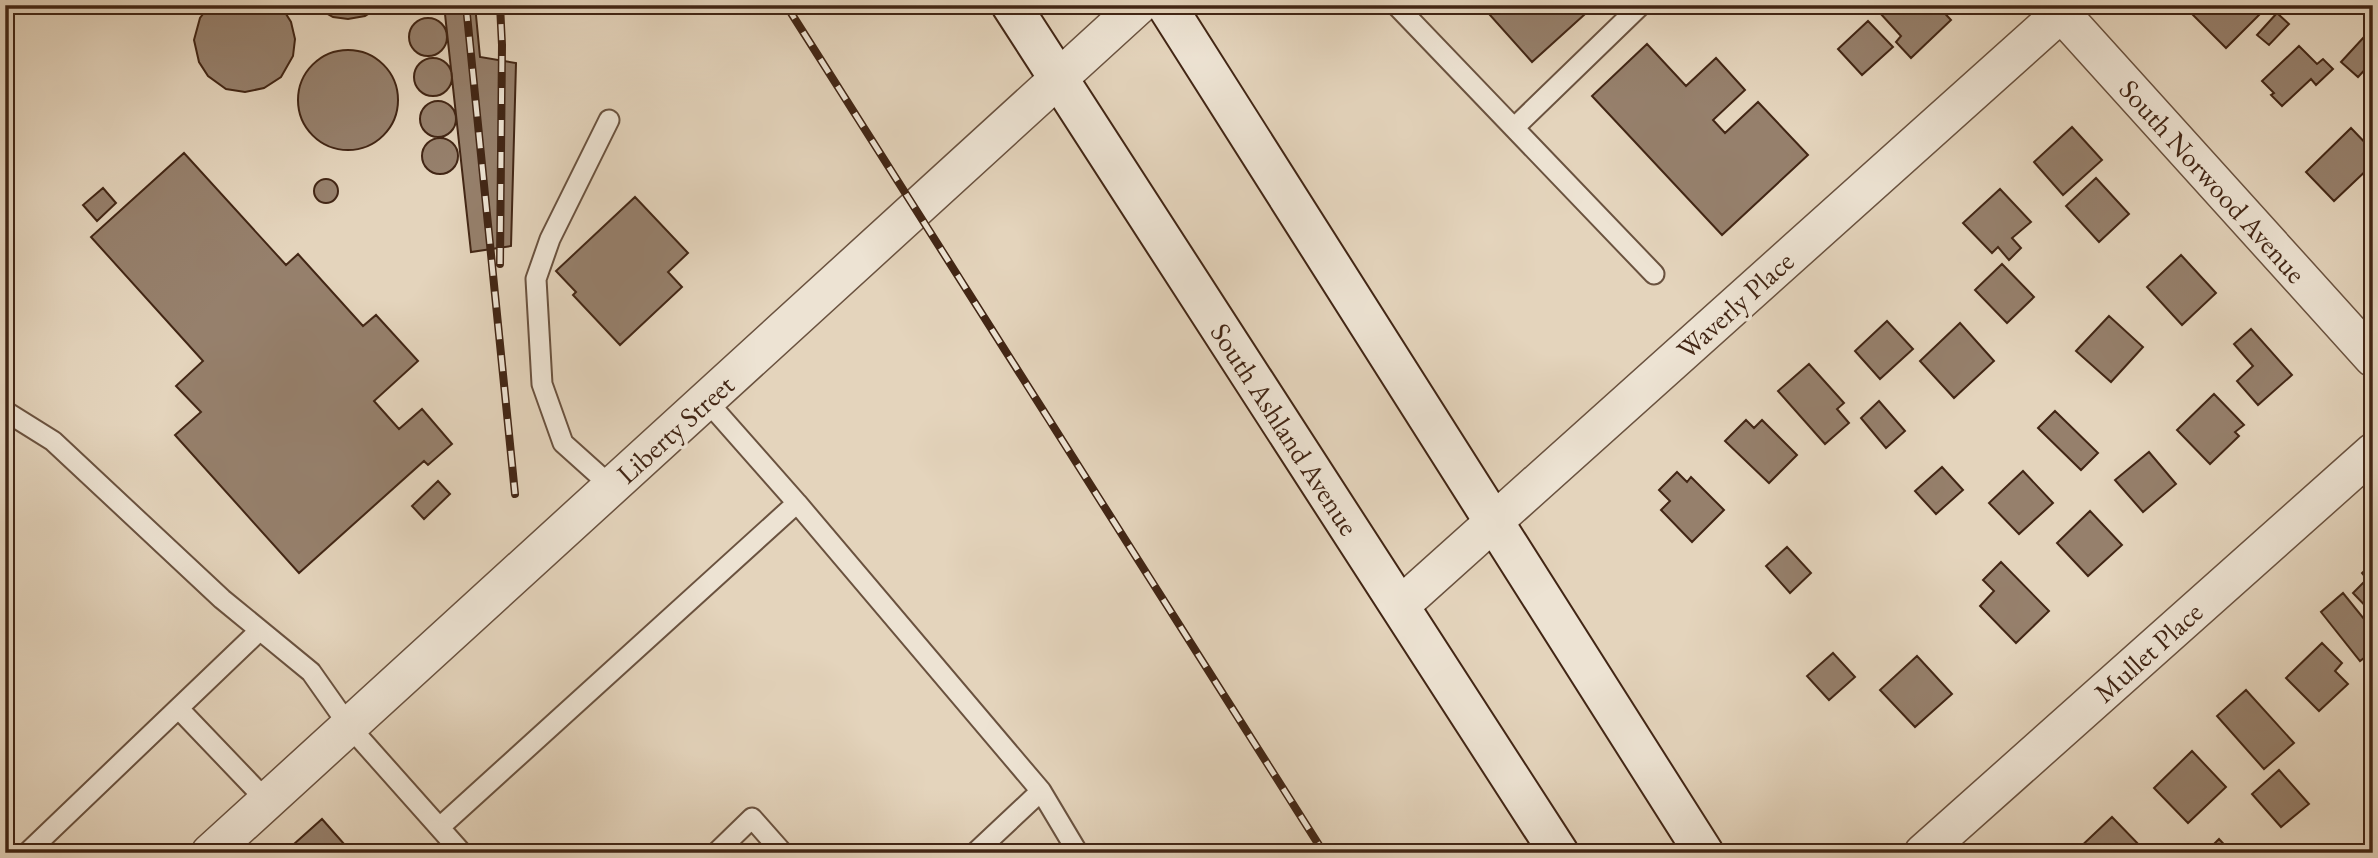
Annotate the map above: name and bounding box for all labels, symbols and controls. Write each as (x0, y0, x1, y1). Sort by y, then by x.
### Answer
street label: South Norwood Avenue (2112, 72, 2314, 291)
street label: Waverly Place (1669, 243, 1801, 367)
street label: South Ashland Avenue (1203, 316, 1367, 542)
street label: Liberty Street (609, 367, 741, 491)
street label: Mullet Place (2086, 594, 2210, 710)

